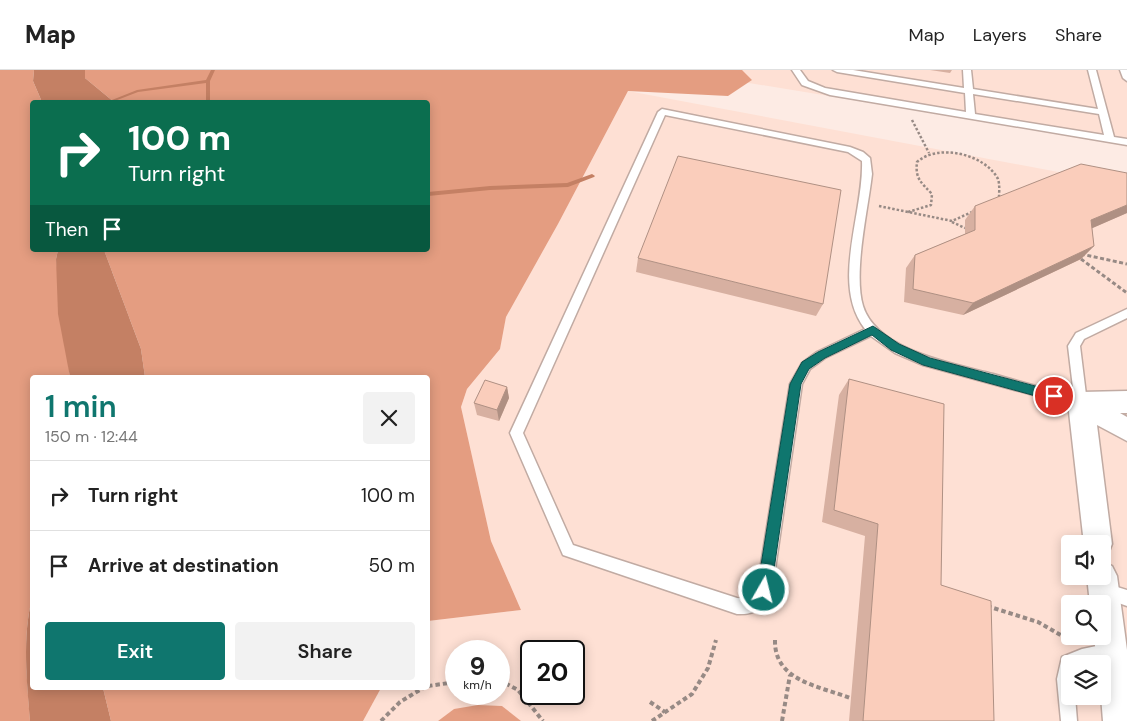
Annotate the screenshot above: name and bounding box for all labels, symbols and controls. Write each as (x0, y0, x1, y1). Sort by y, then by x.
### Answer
text: Map (25, 19, 76, 50)
text: Map (909, 23, 945, 47)
text: Layers (973, 23, 1027, 47)
text: Share (1055, 23, 1102, 47)
text: 100 m (128, 115, 231, 161)
icon: right (45, 120, 110, 185)
text: Turn right (128, 159, 225, 188)
icon: arrive (98, 215, 126, 243)
text: Then (45, 217, 88, 242)
pin (1033, 375, 1075, 417)
icon: arrive (1040, 382, 1068, 410)
text: 1 min (45, 387, 117, 426)
button: close (363, 392, 415, 444)
text: 150 m · 12:44 (45, 426, 138, 447)
icon: right (45, 482, 73, 510)
text: Turn right (88, 483, 178, 508)
text: 100 m (361, 483, 415, 508)
map controls (1061, 535, 1111, 705)
button: sound (1061, 535, 1111, 585)
icon: arrive (45, 552, 73, 580)
text: Arrive at destination (88, 553, 279, 578)
text: 50 m (368, 553, 415, 578)
position arrow (737, 563, 789, 615)
button: search (1061, 595, 1111, 645)
button: Exit (45, 622, 225, 680)
button: Share (235, 622, 415, 680)
speed limit sign: 20 (520, 640, 585, 705)
text: 9 (470, 650, 485, 683)
button: layers (1061, 655, 1111, 705)
text: km/h (463, 677, 492, 693)

